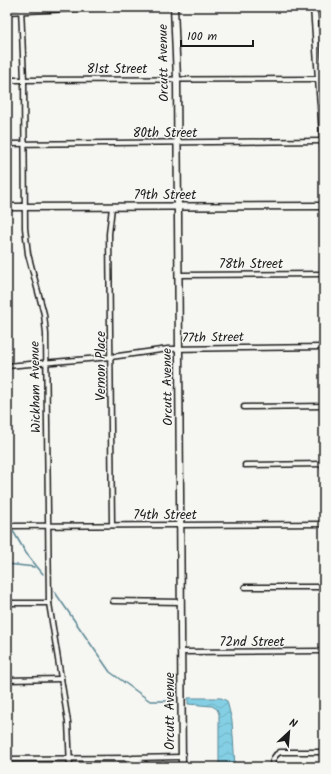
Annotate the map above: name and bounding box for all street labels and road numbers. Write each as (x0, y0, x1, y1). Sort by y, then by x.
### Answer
street label: Orcutt Avenue (153, 24, 175, 102)
street label: 81st Street (87, 59, 148, 80)
street label: 80th Street (133, 123, 198, 144)
street label: 79th Street (134, 185, 197, 206)
street label: 78th Street (219, 254, 284, 275)
street label: 77th Street (182, 327, 245, 349)
street label: Vernon Place (91, 331, 112, 401)
street label: Wickham Avenue (25, 341, 47, 433)
street label: Orcutt Avenue (157, 348, 179, 426)
street label: 74th Street (133, 505, 198, 526)
street label: 72nd Street (219, 632, 286, 653)
street label: Orcutt Avenue (160, 672, 181, 750)

